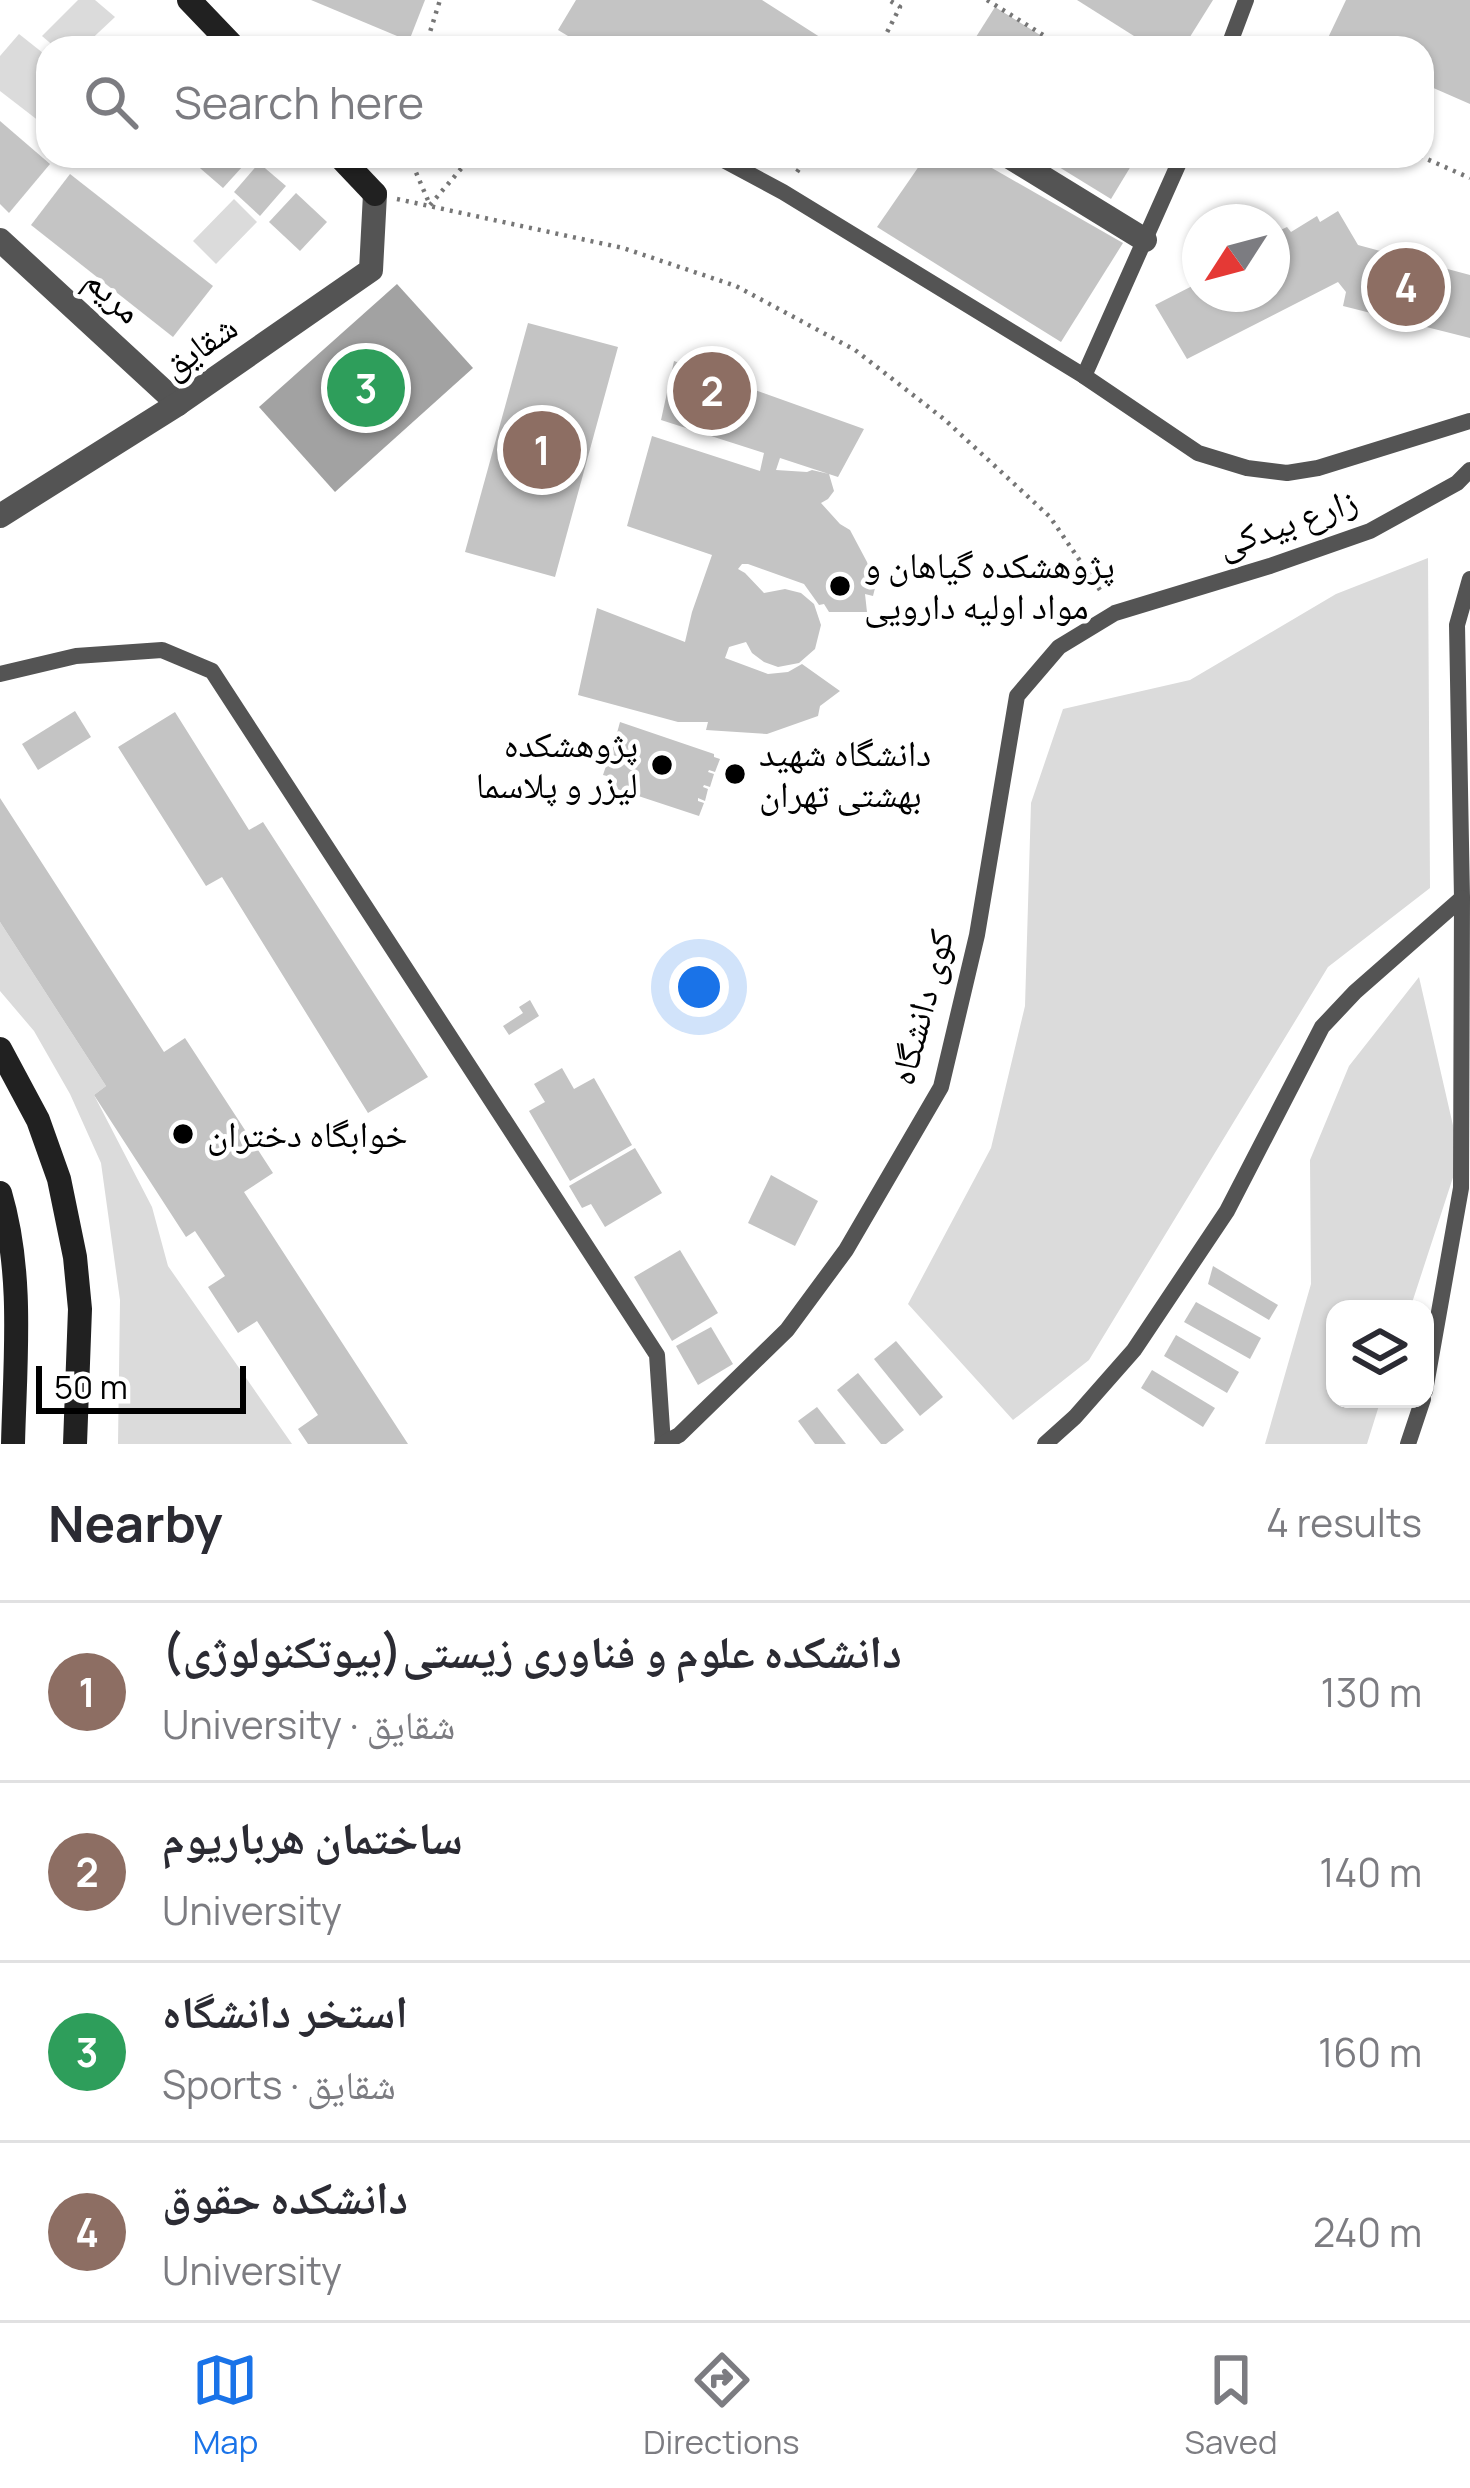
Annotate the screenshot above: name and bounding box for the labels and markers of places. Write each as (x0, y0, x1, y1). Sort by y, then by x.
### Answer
pin: 4 (1367, 242, 1445, 332)
pin: 3 (327, 343, 405, 433)
pin: 2 (673, 346, 751, 436)
pin: 1 (503, 405, 581, 495)
place label: پژوهشکده گیاهان و مواد اولیه دارویی (864, 540, 1115, 630)
marker: پژوهشکده گیاهان و مواد اولیه دارویی (827, 573, 853, 599)
place label: پژوهشکده لیزر و پلاسما (476, 719, 638, 809)
place label: دانشگاه شهید بهشتی تهران (759, 728, 931, 818)
marker: پژوهشکده لیزر و پلاسما (649, 752, 675, 778)
marker: دانشگاه شهید بهشتی تهران (722, 761, 748, 787)
place label: خوابگاه دختران (207, 1109, 408, 1158)
marker: خوابگاه دختران (170, 1121, 196, 1147)

